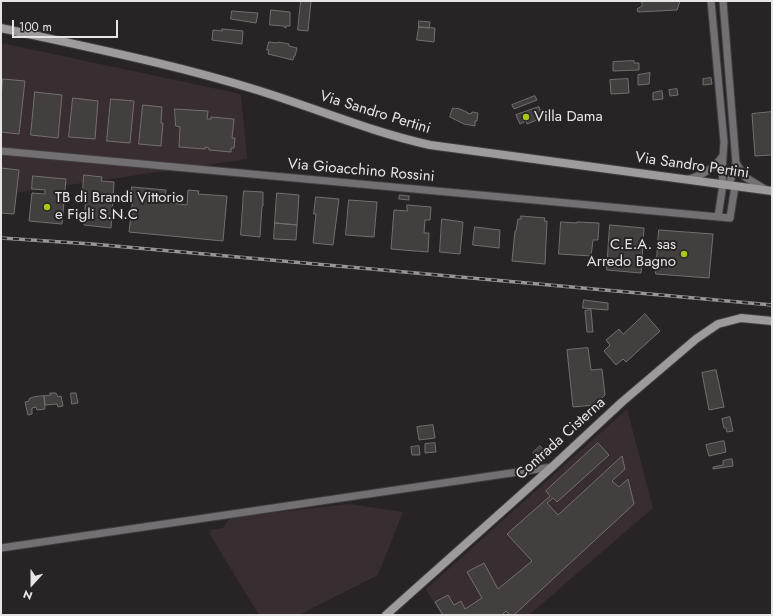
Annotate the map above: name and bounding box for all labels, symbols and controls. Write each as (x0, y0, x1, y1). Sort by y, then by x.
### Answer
scale bar (14, 12, 120, 38)
text: 100 m (19, 18, 52, 36)
street label: Via Sandro Pertini (317, 88, 433, 138)
place label: Villa Dama (534, 108, 603, 126)
marker: Villa Dama (521, 112, 531, 122)
street label: Via Sandro Pertini (634, 149, 750, 183)
street label: Via Gioacchino Rossini (287, 156, 435, 186)
place label: TB di Brandi Vittorio e Figli S.N.C (55, 189, 184, 224)
marker: TB di Brandi Vittorio e Figli S.N.C (42, 202, 52, 212)
place label: C.E.A. sas Arredo Bagno (587, 236, 676, 271)
marker: C.E.A. sas Arredo Bagno (679, 249, 689, 259)
street label: Contrada Cisterna (512, 394, 610, 484)
north arrow (12, 564, 52, 604)
text: N (21, 586, 35, 604)

